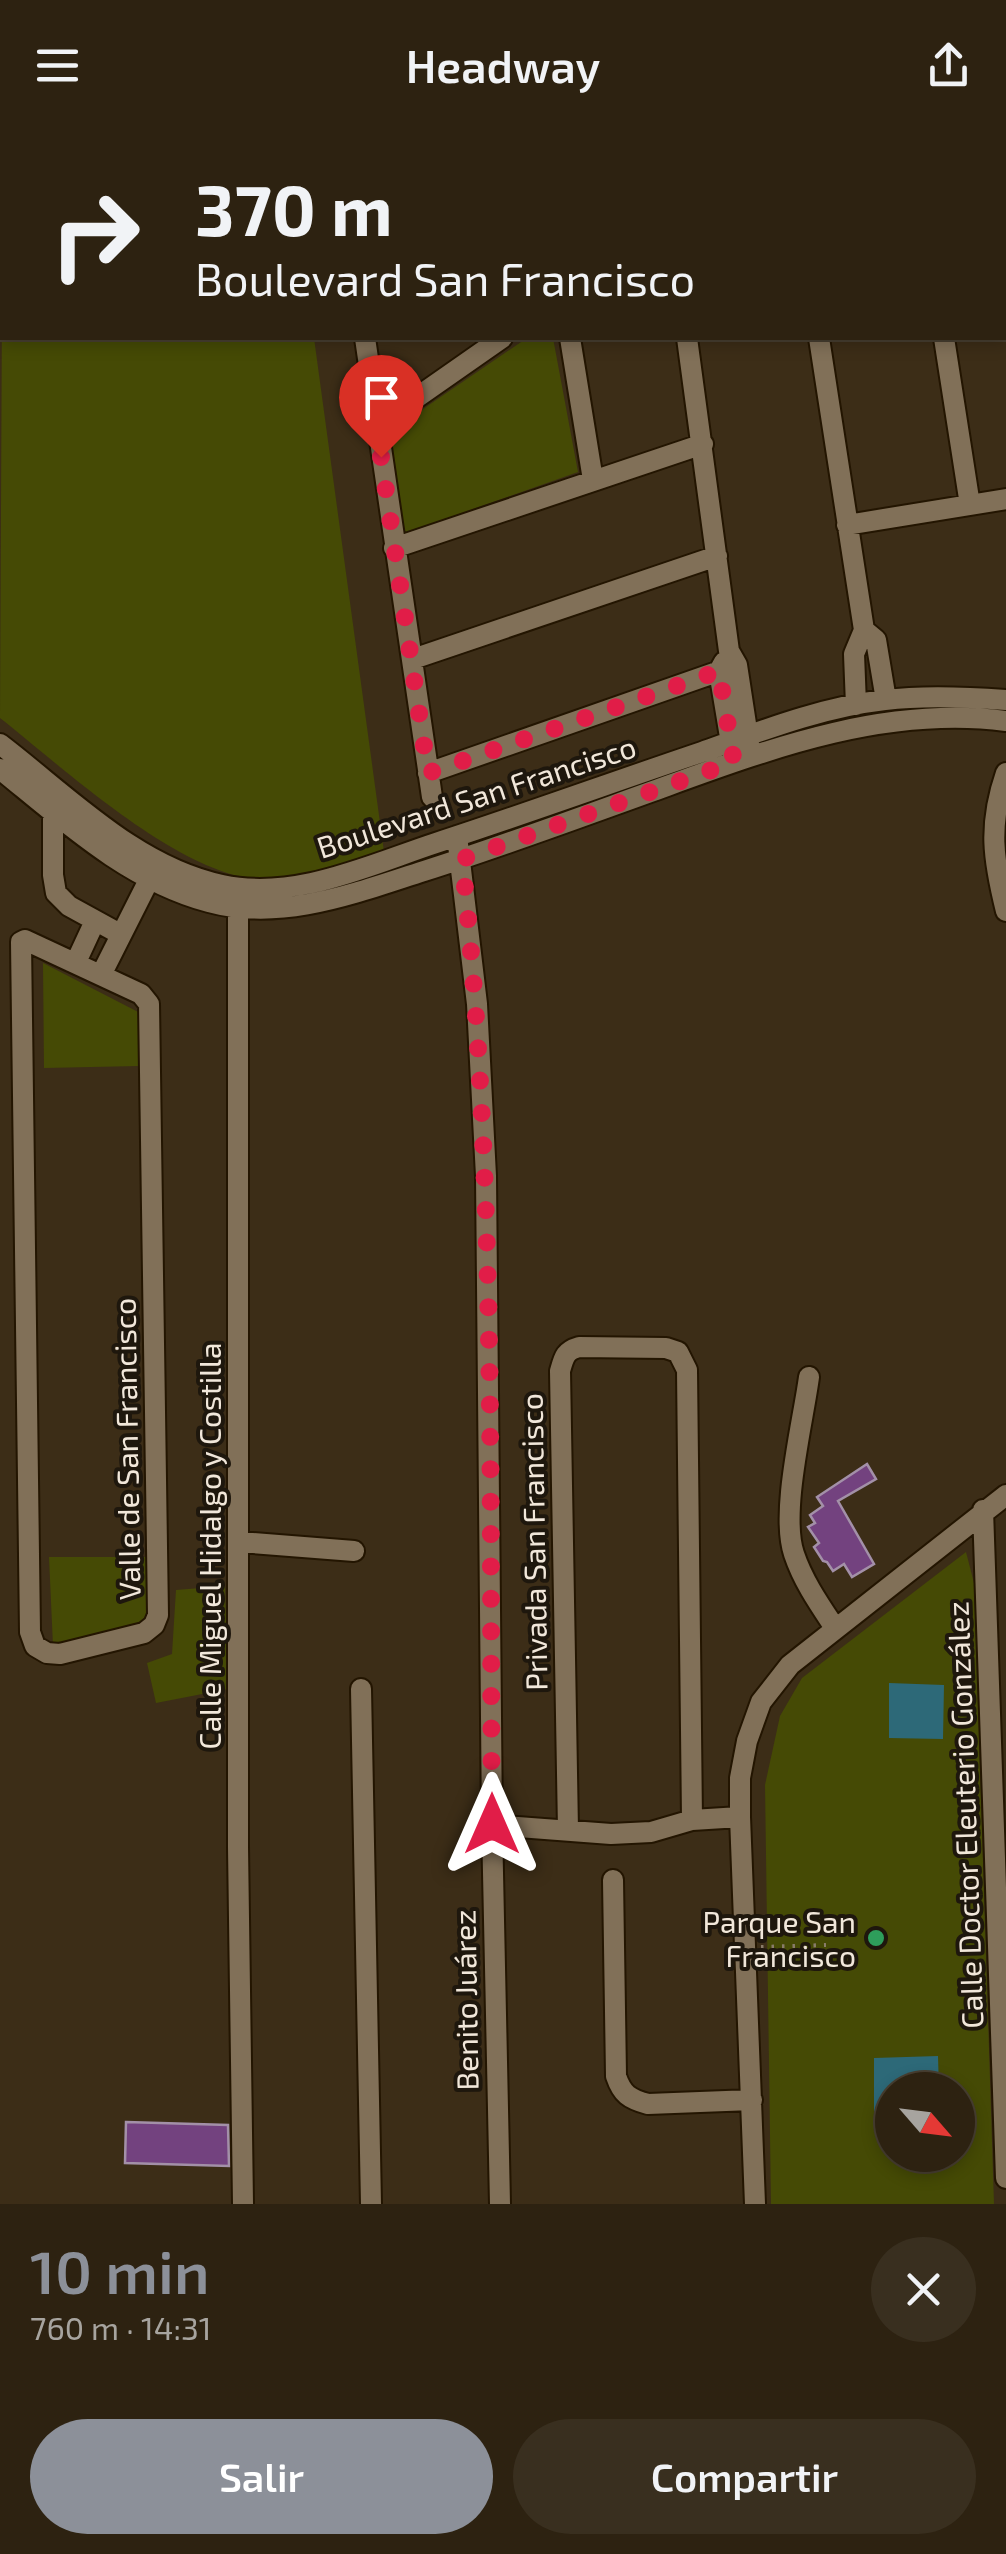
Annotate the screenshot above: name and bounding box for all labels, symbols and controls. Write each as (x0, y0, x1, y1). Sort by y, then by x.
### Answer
icon: menu (30, 38, 85, 93)
text: Headway (406, 38, 600, 92)
icon: share (921, 38, 976, 93)
text: 370 m (195, 166, 393, 250)
icon: right (30, 170, 160, 300)
text: Boulevard San Francisco (195, 251, 695, 305)
pin (339, 355, 424, 458)
icon: arrive (354, 370, 409, 425)
street label: Boulevard San Francisco (312, 727, 640, 865)
street label: Valle de San Francisco (105, 1298, 147, 1600)
street label: Calle Miguel Hidalgo y Costilla (191, 1343, 227, 1749)
street label: Privada San Francisco (512, 1393, 554, 1691)
street label: Calle Doctor Eleuterio González (939, 1601, 989, 2029)
position arrow (440, 1772, 544, 1876)
place label: Parque San Francisco (703, 1903, 856, 1973)
street label: Benito Juárez (445, 1909, 485, 2091)
marker: Parque San Francisco (865, 1927, 887, 1949)
north arrow (875, 2072, 975, 2172)
map controls (875, 2072, 975, 2172)
text: 10 min (30, 2234, 210, 2306)
button: close (871, 2237, 976, 2342)
text: 760 m · 14:31 (30, 2308, 211, 2346)
button: Salir (30, 2419, 493, 2534)
button: Compartir (513, 2419, 976, 2534)

